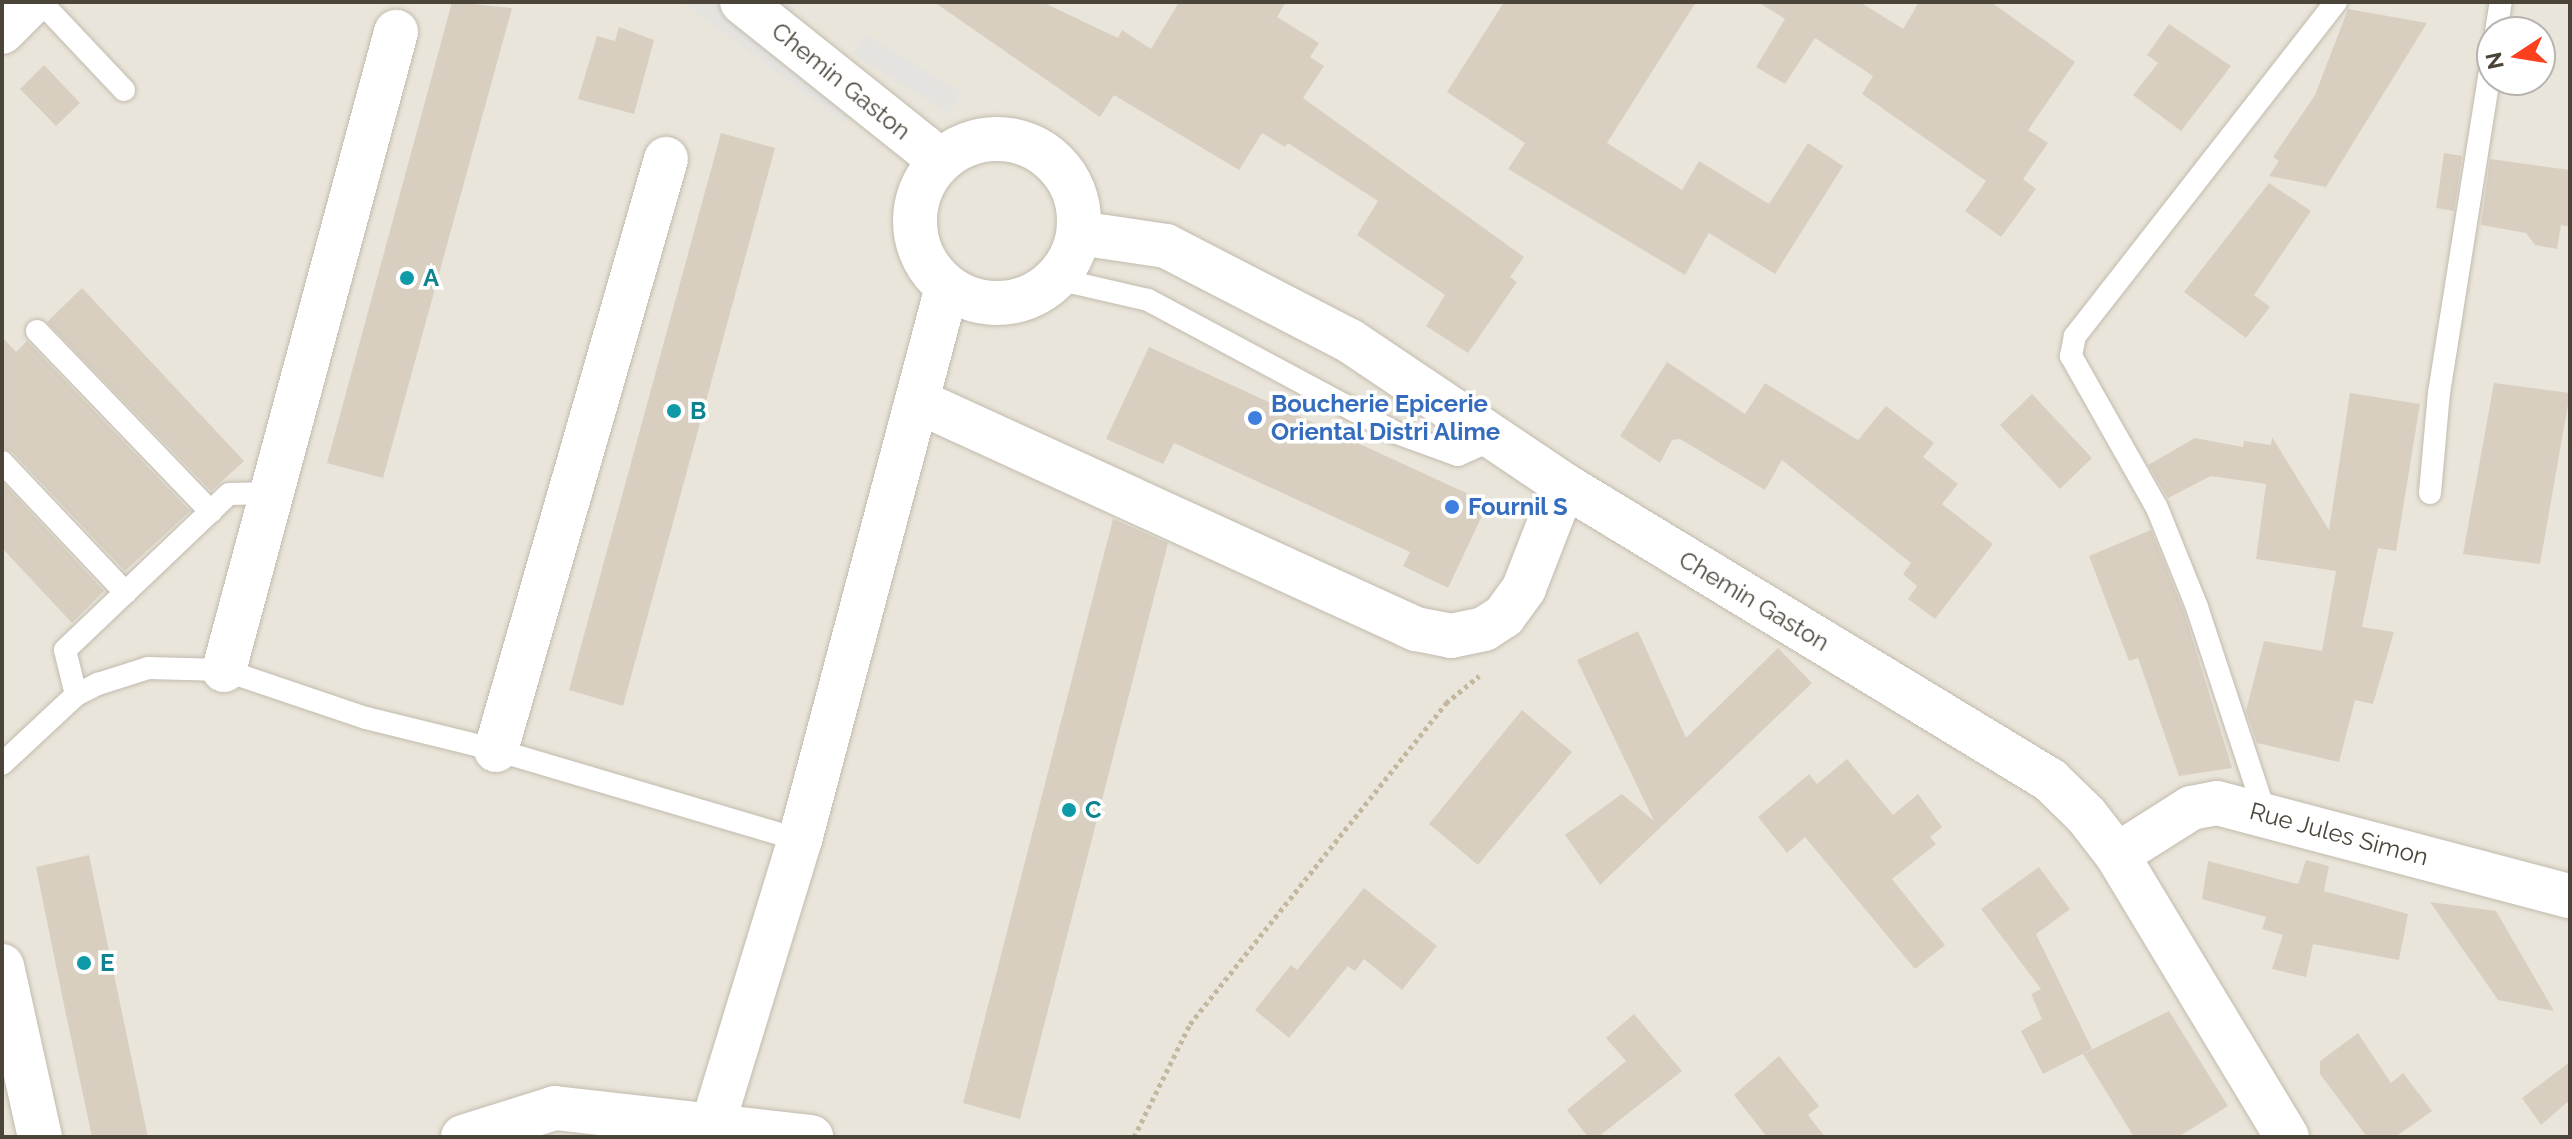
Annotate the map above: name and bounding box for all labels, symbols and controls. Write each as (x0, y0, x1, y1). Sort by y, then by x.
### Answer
street label: Chemin Gaston (766, 16, 916, 146)
north arrow (2476, 16, 2556, 96)
text: N (2480, 50, 2509, 71)
place label: A (423, 264, 439, 292)
marker: A (398, 269, 416, 287)
place label: Boucherie Epicerie Oriental Distri Alime (1271, 390, 1502, 446)
place label: B (690, 397, 706, 425)
marker: B (665, 402, 683, 420)
marker: Boucherie Epicerie Oriental Distri Alime (1246, 409, 1264, 427)
place label: Fournil S (1468, 493, 1568, 521)
marker: Fournil S (1443, 498, 1461, 516)
street label: Chemin Gaston (1674, 545, 1834, 657)
place label: C (1085, 796, 1101, 824)
street label: Rue Jules Simon (2246, 796, 2432, 872)
marker: C (1060, 801, 1078, 819)
place label: E (100, 949, 114, 977)
marker: E (75, 954, 93, 972)

